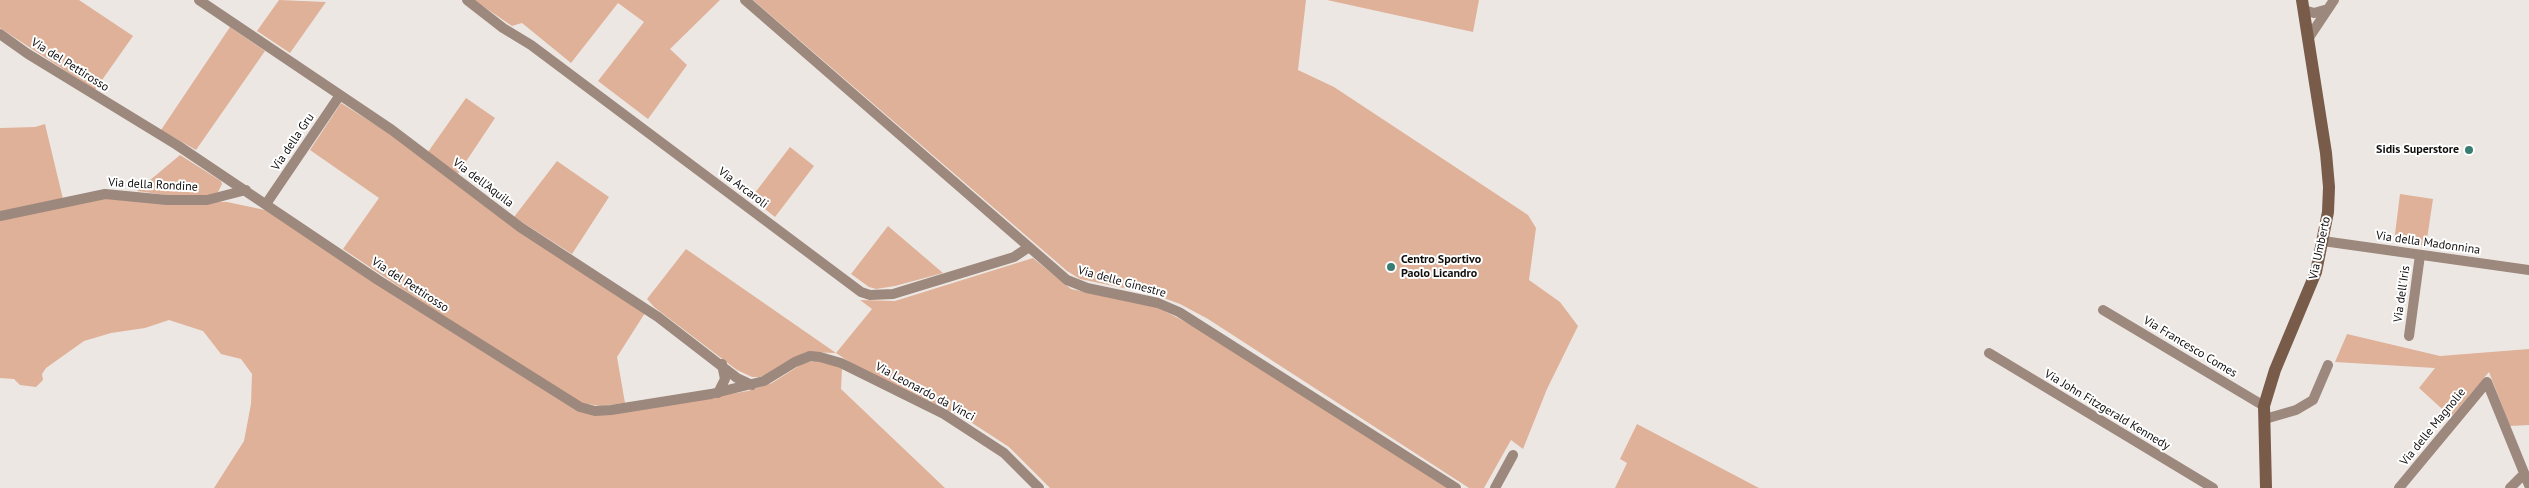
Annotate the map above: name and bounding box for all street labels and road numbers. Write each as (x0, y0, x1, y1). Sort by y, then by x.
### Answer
street label: Via del Pettirosso (28, 35, 112, 95)
street label: Via della Gru (269, 111, 317, 173)
street label: Via dell'Aquila (450, 155, 516, 211)
street label: Via Arcaroli (715, 165, 771, 211)
street label: Via della Rondine (108, 175, 198, 195)
street label: Via Umberto (2306, 215, 2334, 281)
street label: Via della Madonnina (2375, 229, 2481, 257)
street label: Via del Pettirosso (369, 255, 451, 315)
street label: Via delle Ginestre (1076, 263, 1168, 301)
street label: Via dell'Iris (2391, 265, 2413, 323)
street label: Via Francesco Comes (2141, 313, 2239, 381)
street label: Via Leonardo da Vinci (873, 360, 977, 424)
street label: Via John Fitzgerald Kennedy (2042, 367, 2172, 453)
street label: Via delle Magnolie (2397, 385, 2469, 469)

